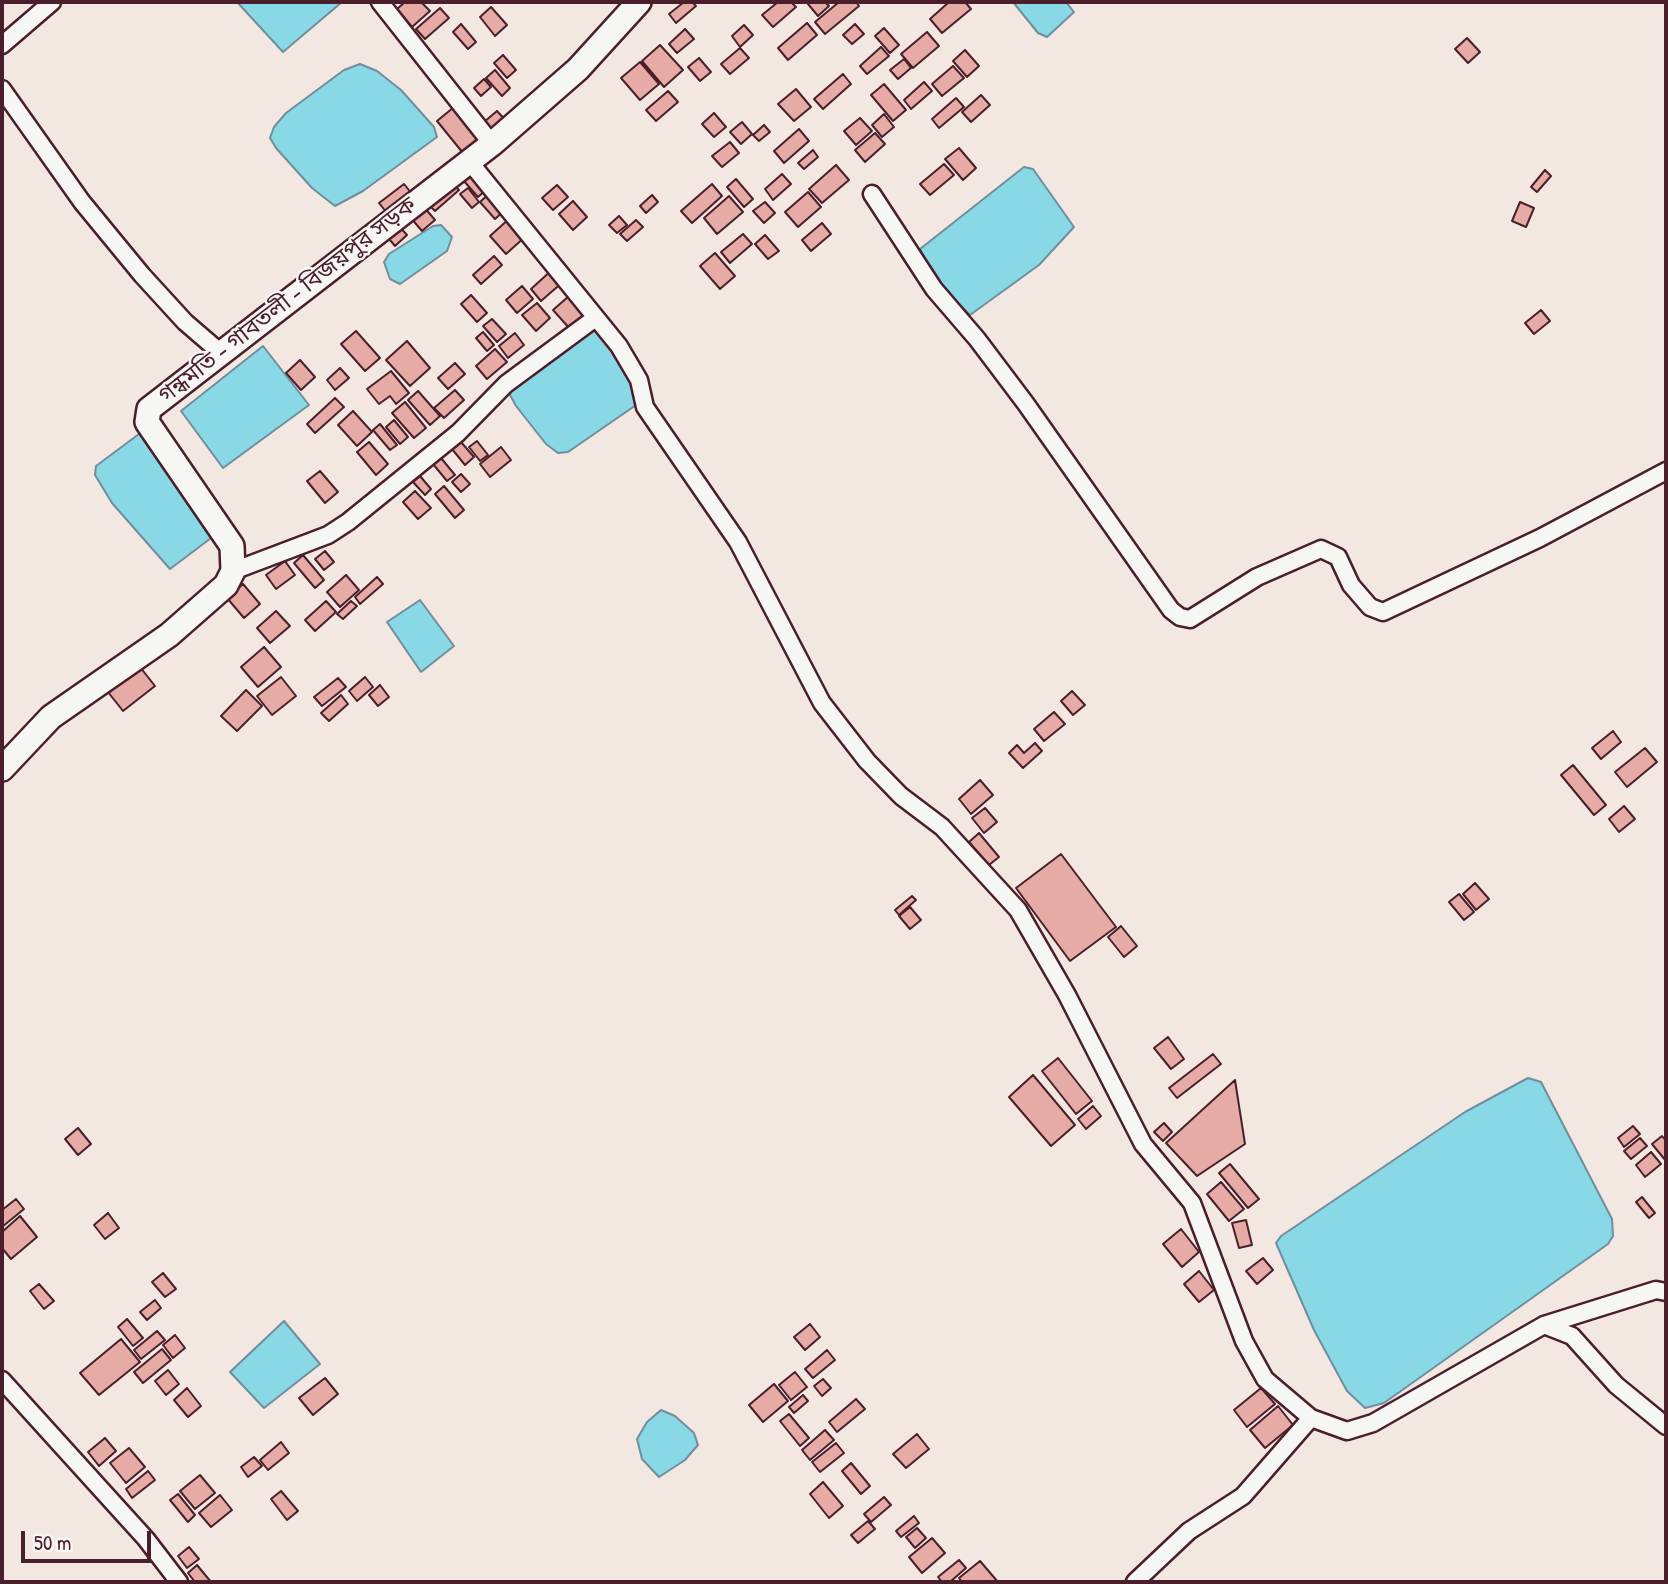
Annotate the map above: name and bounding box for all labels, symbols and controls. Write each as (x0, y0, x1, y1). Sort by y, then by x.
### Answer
street label: গন্ধমতি - গাবতলী - বিজয়পুর সড়ক (154, 192, 422, 410)
scale bar (24, 1518, 154, 1562)
text: 50 m (34, 1528, 71, 1557)

